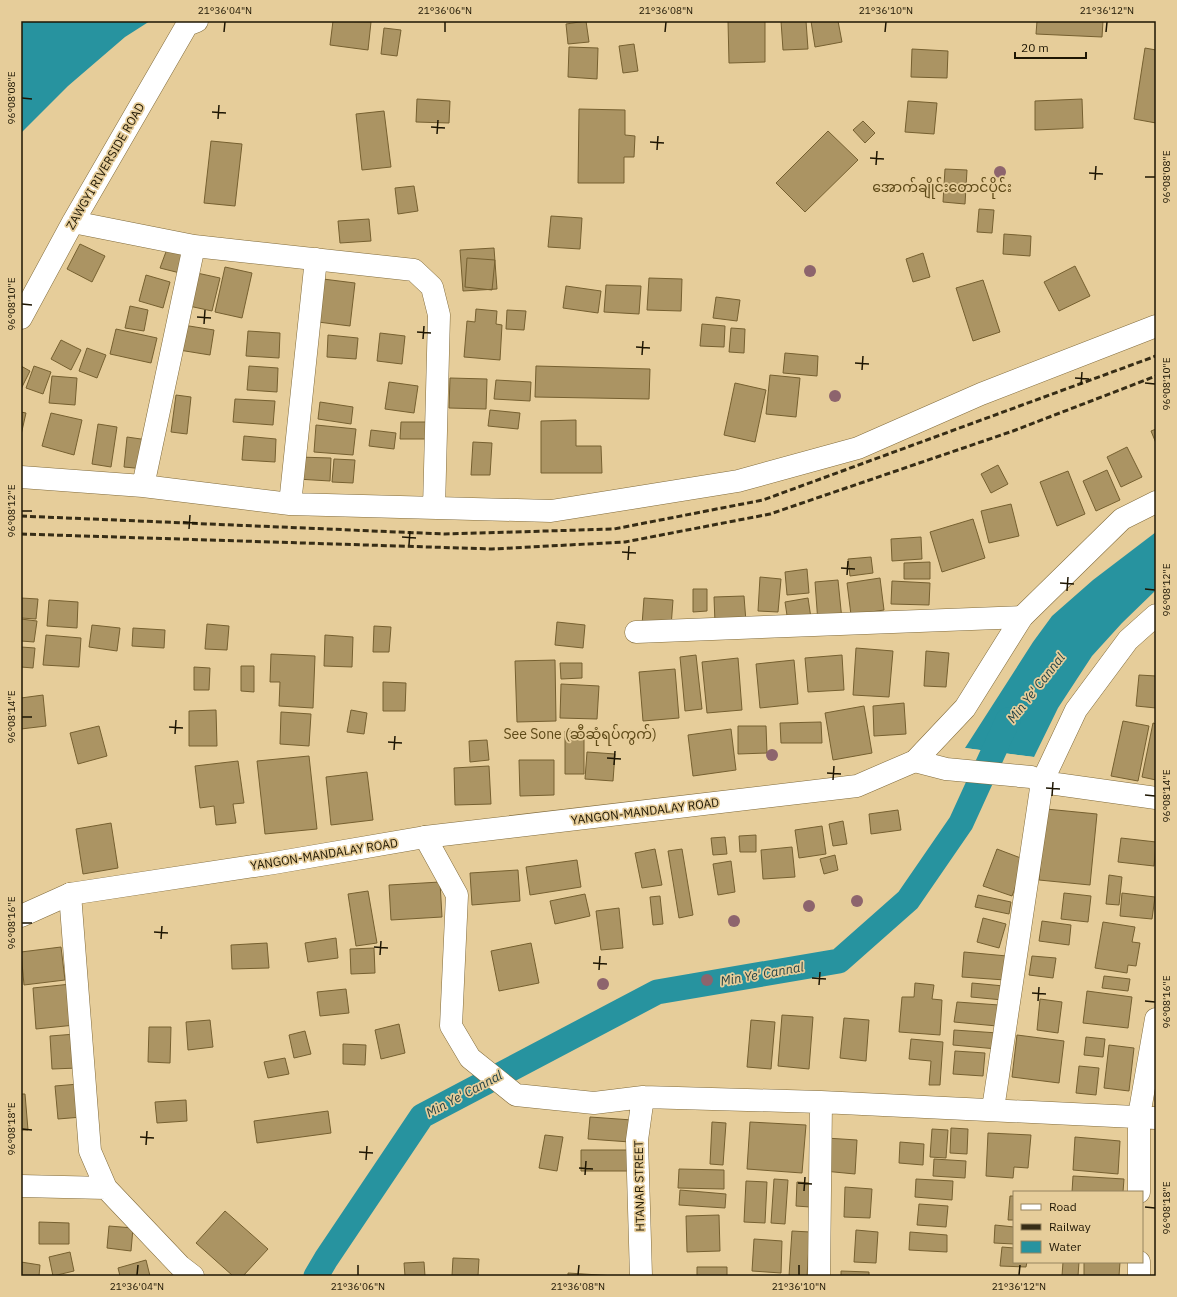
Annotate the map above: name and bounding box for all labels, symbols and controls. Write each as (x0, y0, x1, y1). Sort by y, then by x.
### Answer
text: 21°36'04"N (198, 4, 252, 17)
text: 21°36'06"N (418, 4, 472, 17)
text: 21°36'08"N (639, 4, 693, 17)
text: 21°36'10"N (859, 4, 913, 17)
text: 21°36'12"N (1080, 4, 1134, 17)
scale bar (1015, 34, 1086, 60)
text: 20 m (1021, 40, 1049, 55)
text: 96°08'08"E (5, 71, 18, 125)
street label: ZAWGYI RIVERSIDE ROAD (63, 100, 147, 232)
text: 96°08'08"E (1160, 150, 1173, 204)
district label: အောက်ချိုင်းတောင်ပိုင်း (872, 177, 1012, 199)
text: 96°08'10"E (5, 277, 18, 331)
text: 96°08'10"E (1160, 357, 1173, 411)
text: 96°08'12"E (5, 484, 18, 538)
text: 96°08'12"E (1160, 563, 1173, 617)
water label: Min Ye' Cannal (1003, 649, 1069, 726)
text: 96°08'14"E (5, 690, 18, 744)
district label: See Sone (ဆီဆုံရပ်ကွက်) (503, 724, 657, 746)
text: 96°08'14"E (1160, 769, 1173, 823)
street label: YANGON-MANDALAY ROAD (570, 794, 720, 828)
street label: YANGON-MANDALAY ROAD (249, 835, 399, 873)
text: 96°08'16"E (5, 896, 18, 950)
water label: Min Ye' Cannal (719, 958, 806, 990)
text: 96°08'16"E (1160, 975, 1173, 1029)
water label: Min Ye' Cannal (423, 1066, 506, 1121)
text: 96°08'18"E (5, 1102, 18, 1156)
street label: HTANAR STREET (631, 1140, 647, 1232)
text: 96°08'18"E (1160, 1181, 1173, 1235)
legend (1013, 1191, 1143, 1263)
text: Road (1049, 1199, 1077, 1214)
text: Railway (1049, 1219, 1091, 1234)
text: Water (1049, 1239, 1082, 1254)
text: 21°36'04"N (110, 1280, 164, 1293)
text: 21°36'06"N (331, 1280, 385, 1293)
text: 21°36'08"N (551, 1280, 605, 1293)
text: 21°36'10"N (772, 1280, 826, 1293)
text: 21°36'12"N (992, 1280, 1046, 1293)

